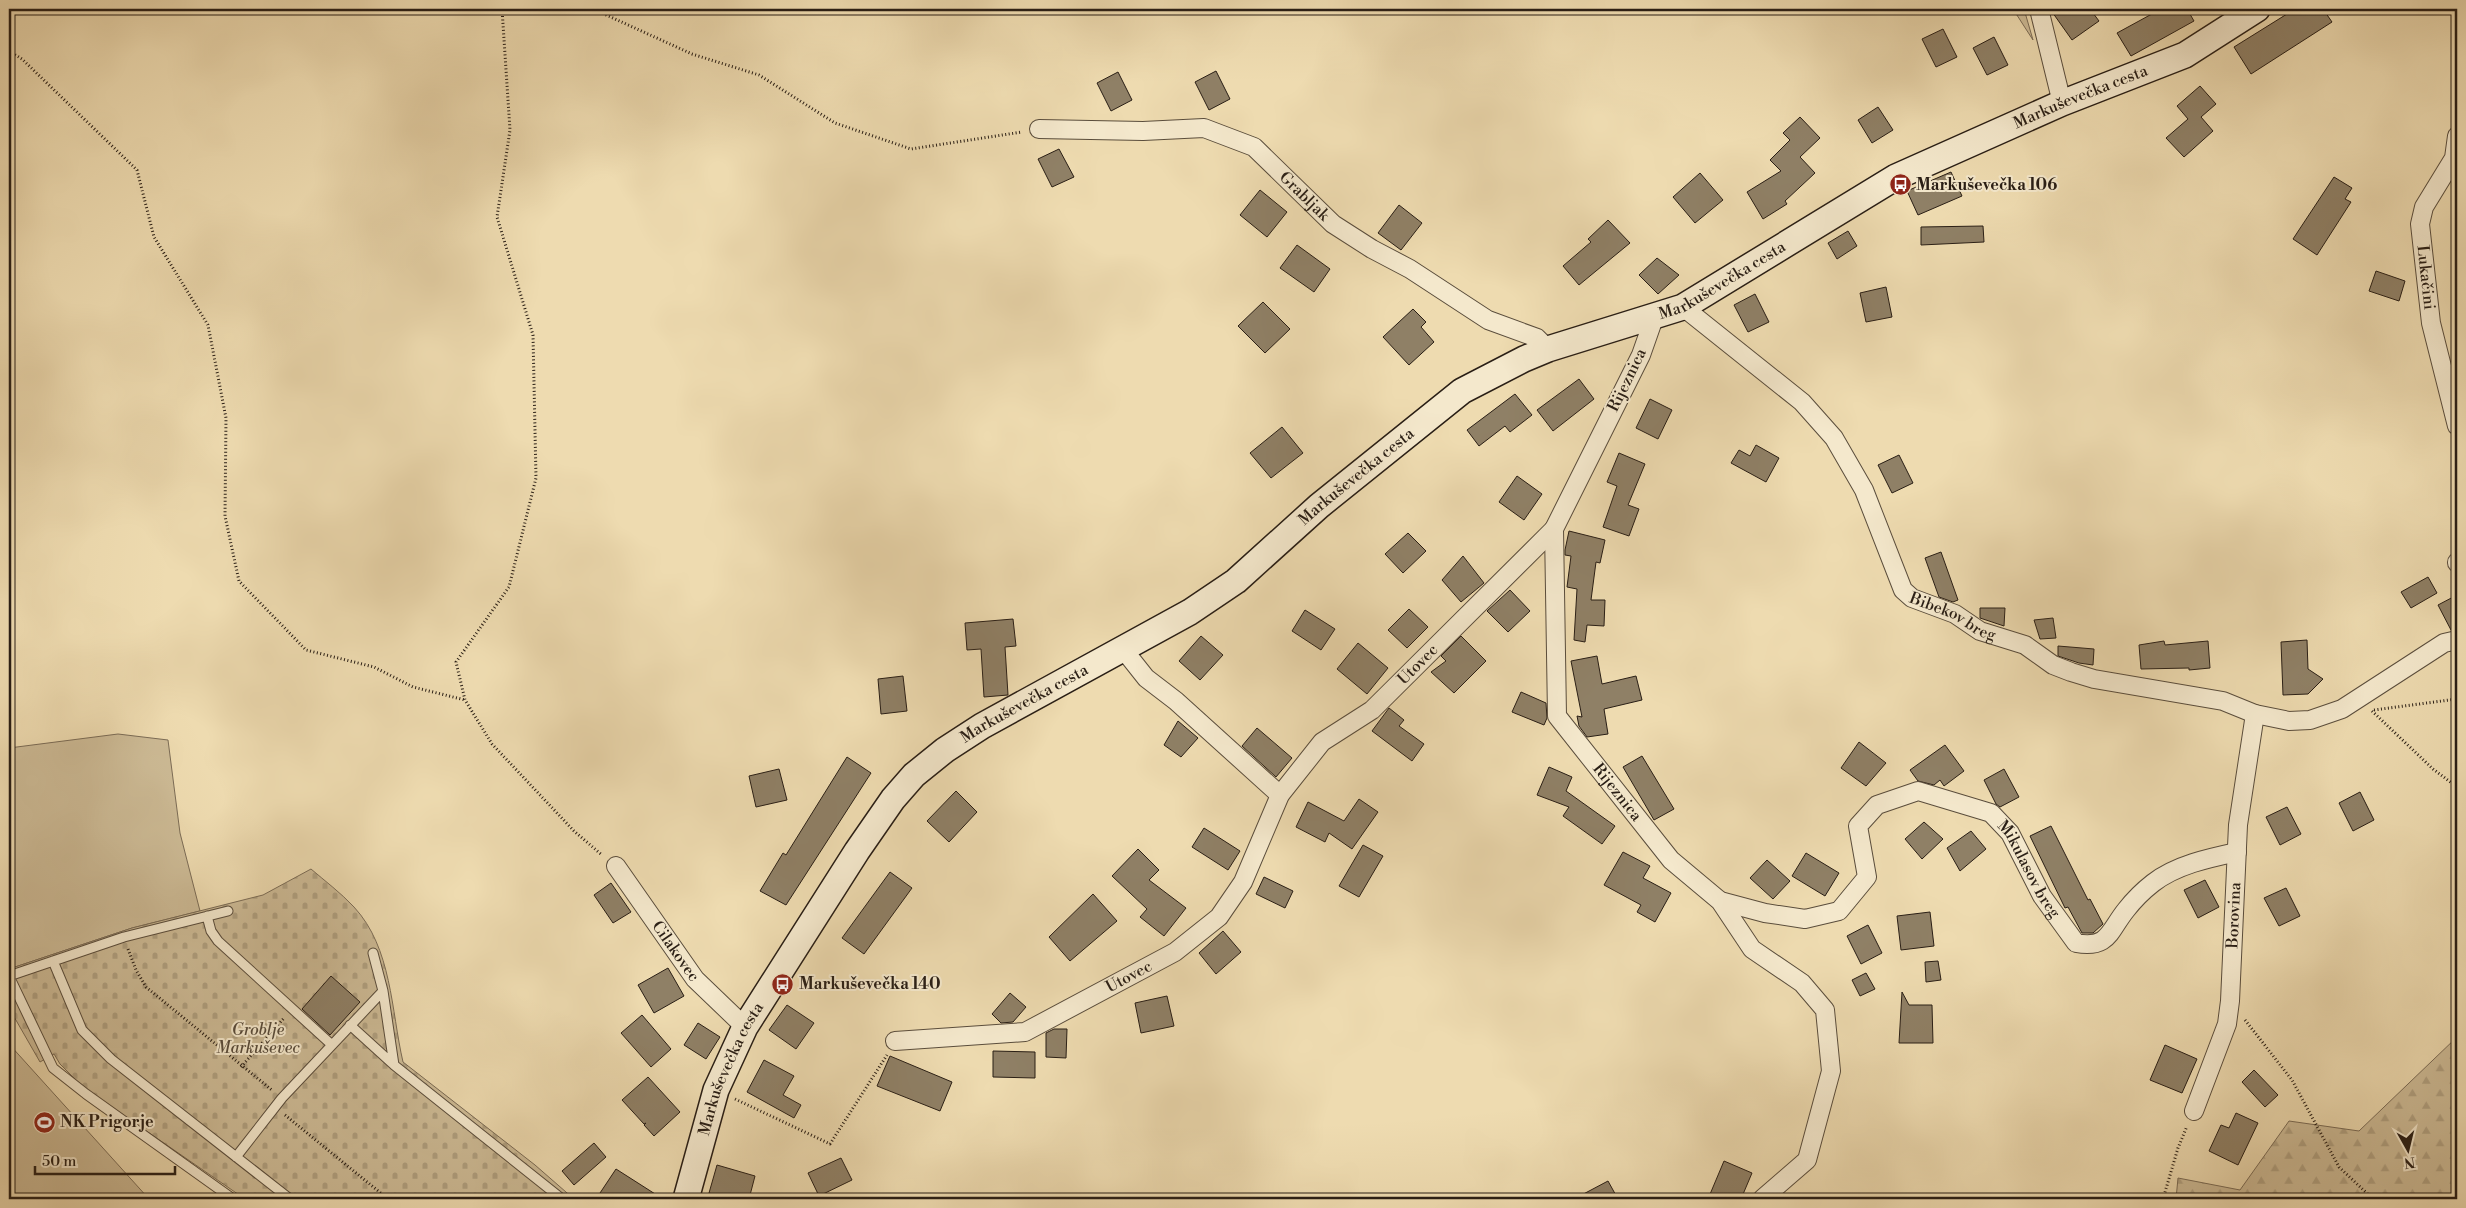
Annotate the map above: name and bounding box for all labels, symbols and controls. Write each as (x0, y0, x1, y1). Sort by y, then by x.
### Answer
street label: Markuševečka cesta (2010, 60, 2151, 133)
street label: Grabljak (1275, 167, 1335, 226)
bus stop icon: Markuševečka 106 (1888, 173, 1912, 197)
place label: Markuševečka 106 (1916, 175, 2057, 195)
street label: Markuševečka cesta (1656, 236, 1790, 324)
street label: Lukačini (2412, 244, 2439, 311)
street label: Rijeznica (1603, 344, 1651, 415)
street label: Markuševečka cesta (1294, 423, 1419, 530)
street label: Bibekov breg (1906, 588, 1999, 646)
street label: Utovec (1393, 640, 1442, 689)
street label: Markuševečka cesta (957, 659, 1093, 747)
street label: Rijeznica (1588, 759, 1647, 826)
street label: Mikulasov breg (1993, 816, 2065, 923)
street label: Borovina (2222, 881, 2245, 950)
street label: Cilakovec (647, 917, 704, 986)
street label: Utovec (1102, 956, 1155, 997)
bus stop icon: Markuševečka 140 (771, 972, 795, 996)
place label: Markuševečka 140 (799, 974, 941, 994)
street label: Markuševečka cesta (694, 998, 769, 1138)
park label: Groblje Markuševec (216, 1020, 300, 1058)
sports icon: NK Prigorje (32, 1110, 56, 1134)
place label: NK Prigorje (60, 1112, 154, 1132)
north arrow (2384, 1126, 2434, 1176)
scale bar (35, 1143, 175, 1175)
text: 50 m (42, 1152, 76, 1171)
text: N (2403, 1152, 2416, 1172)

